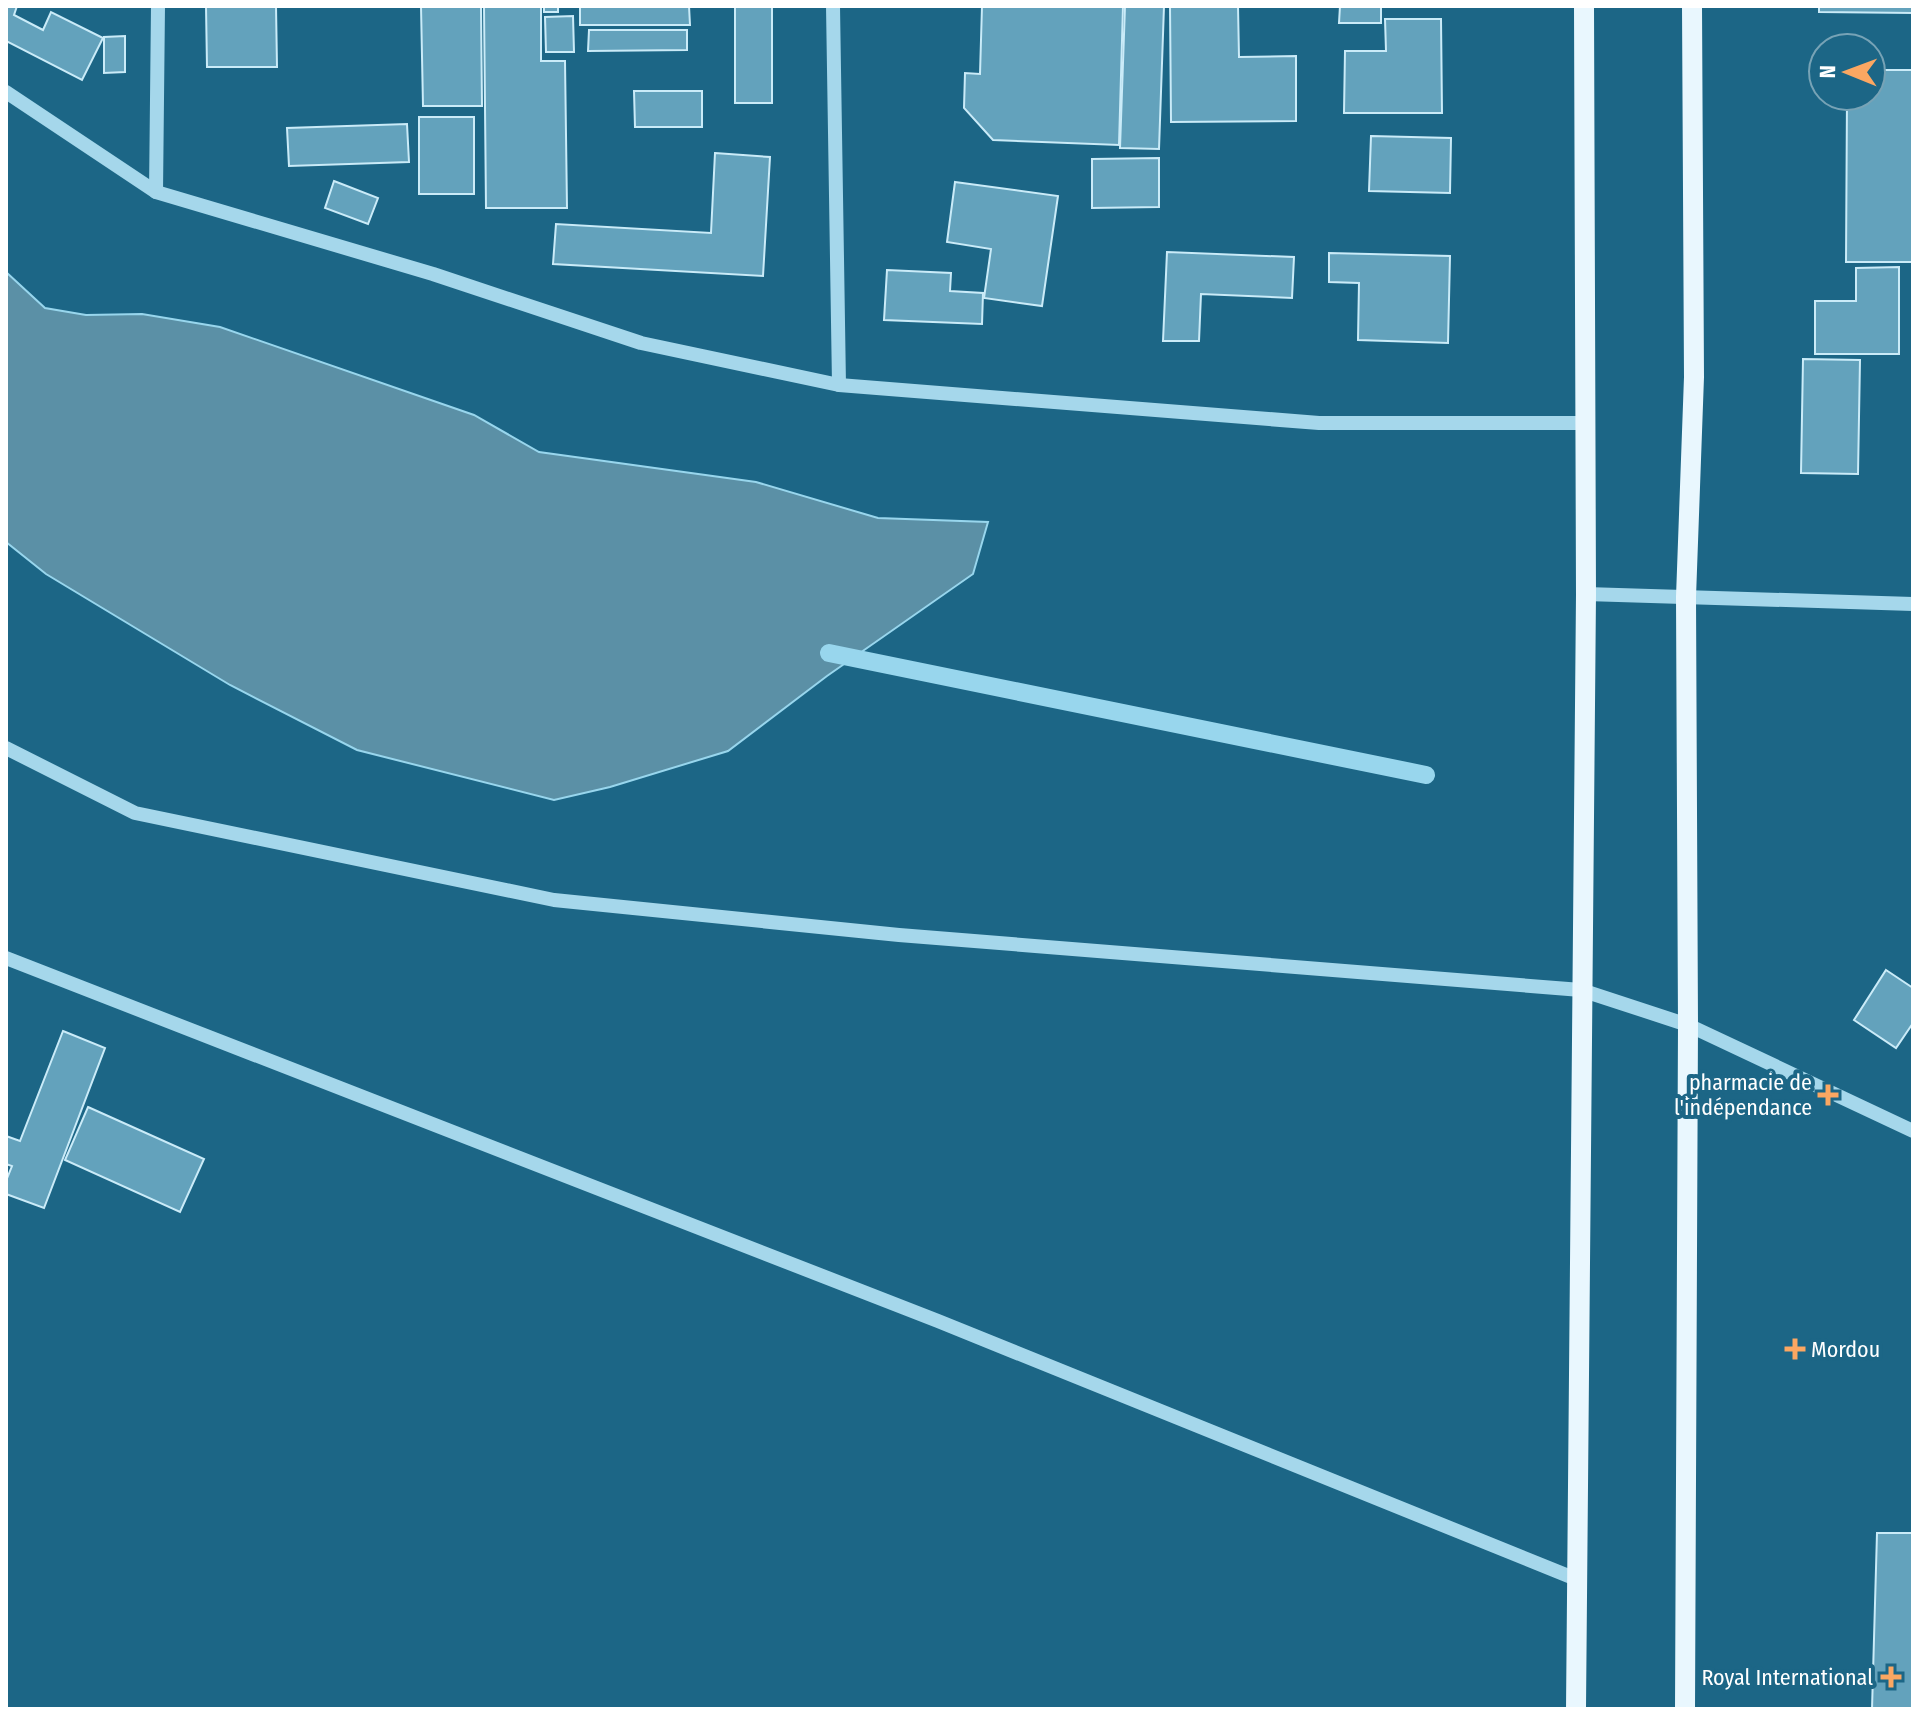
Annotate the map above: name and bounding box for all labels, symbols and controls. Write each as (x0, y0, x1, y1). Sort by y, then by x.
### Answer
north arrow (1807, 32, 1887, 112)
text: N (1814, 65, 1841, 78)
place label: pharmacie de l'indépendance (1674, 1069, 1812, 1121)
marker: pharmacie de l'indépendance (1819, 1086, 1837, 1104)
place label: Mordou (1811, 1336, 1880, 1363)
marker: Mordou (1786, 1340, 1804, 1358)
place label: Royal International (1701, 1664, 1873, 1691)
marker: Royal International (1880, 1666, 1902, 1688)

